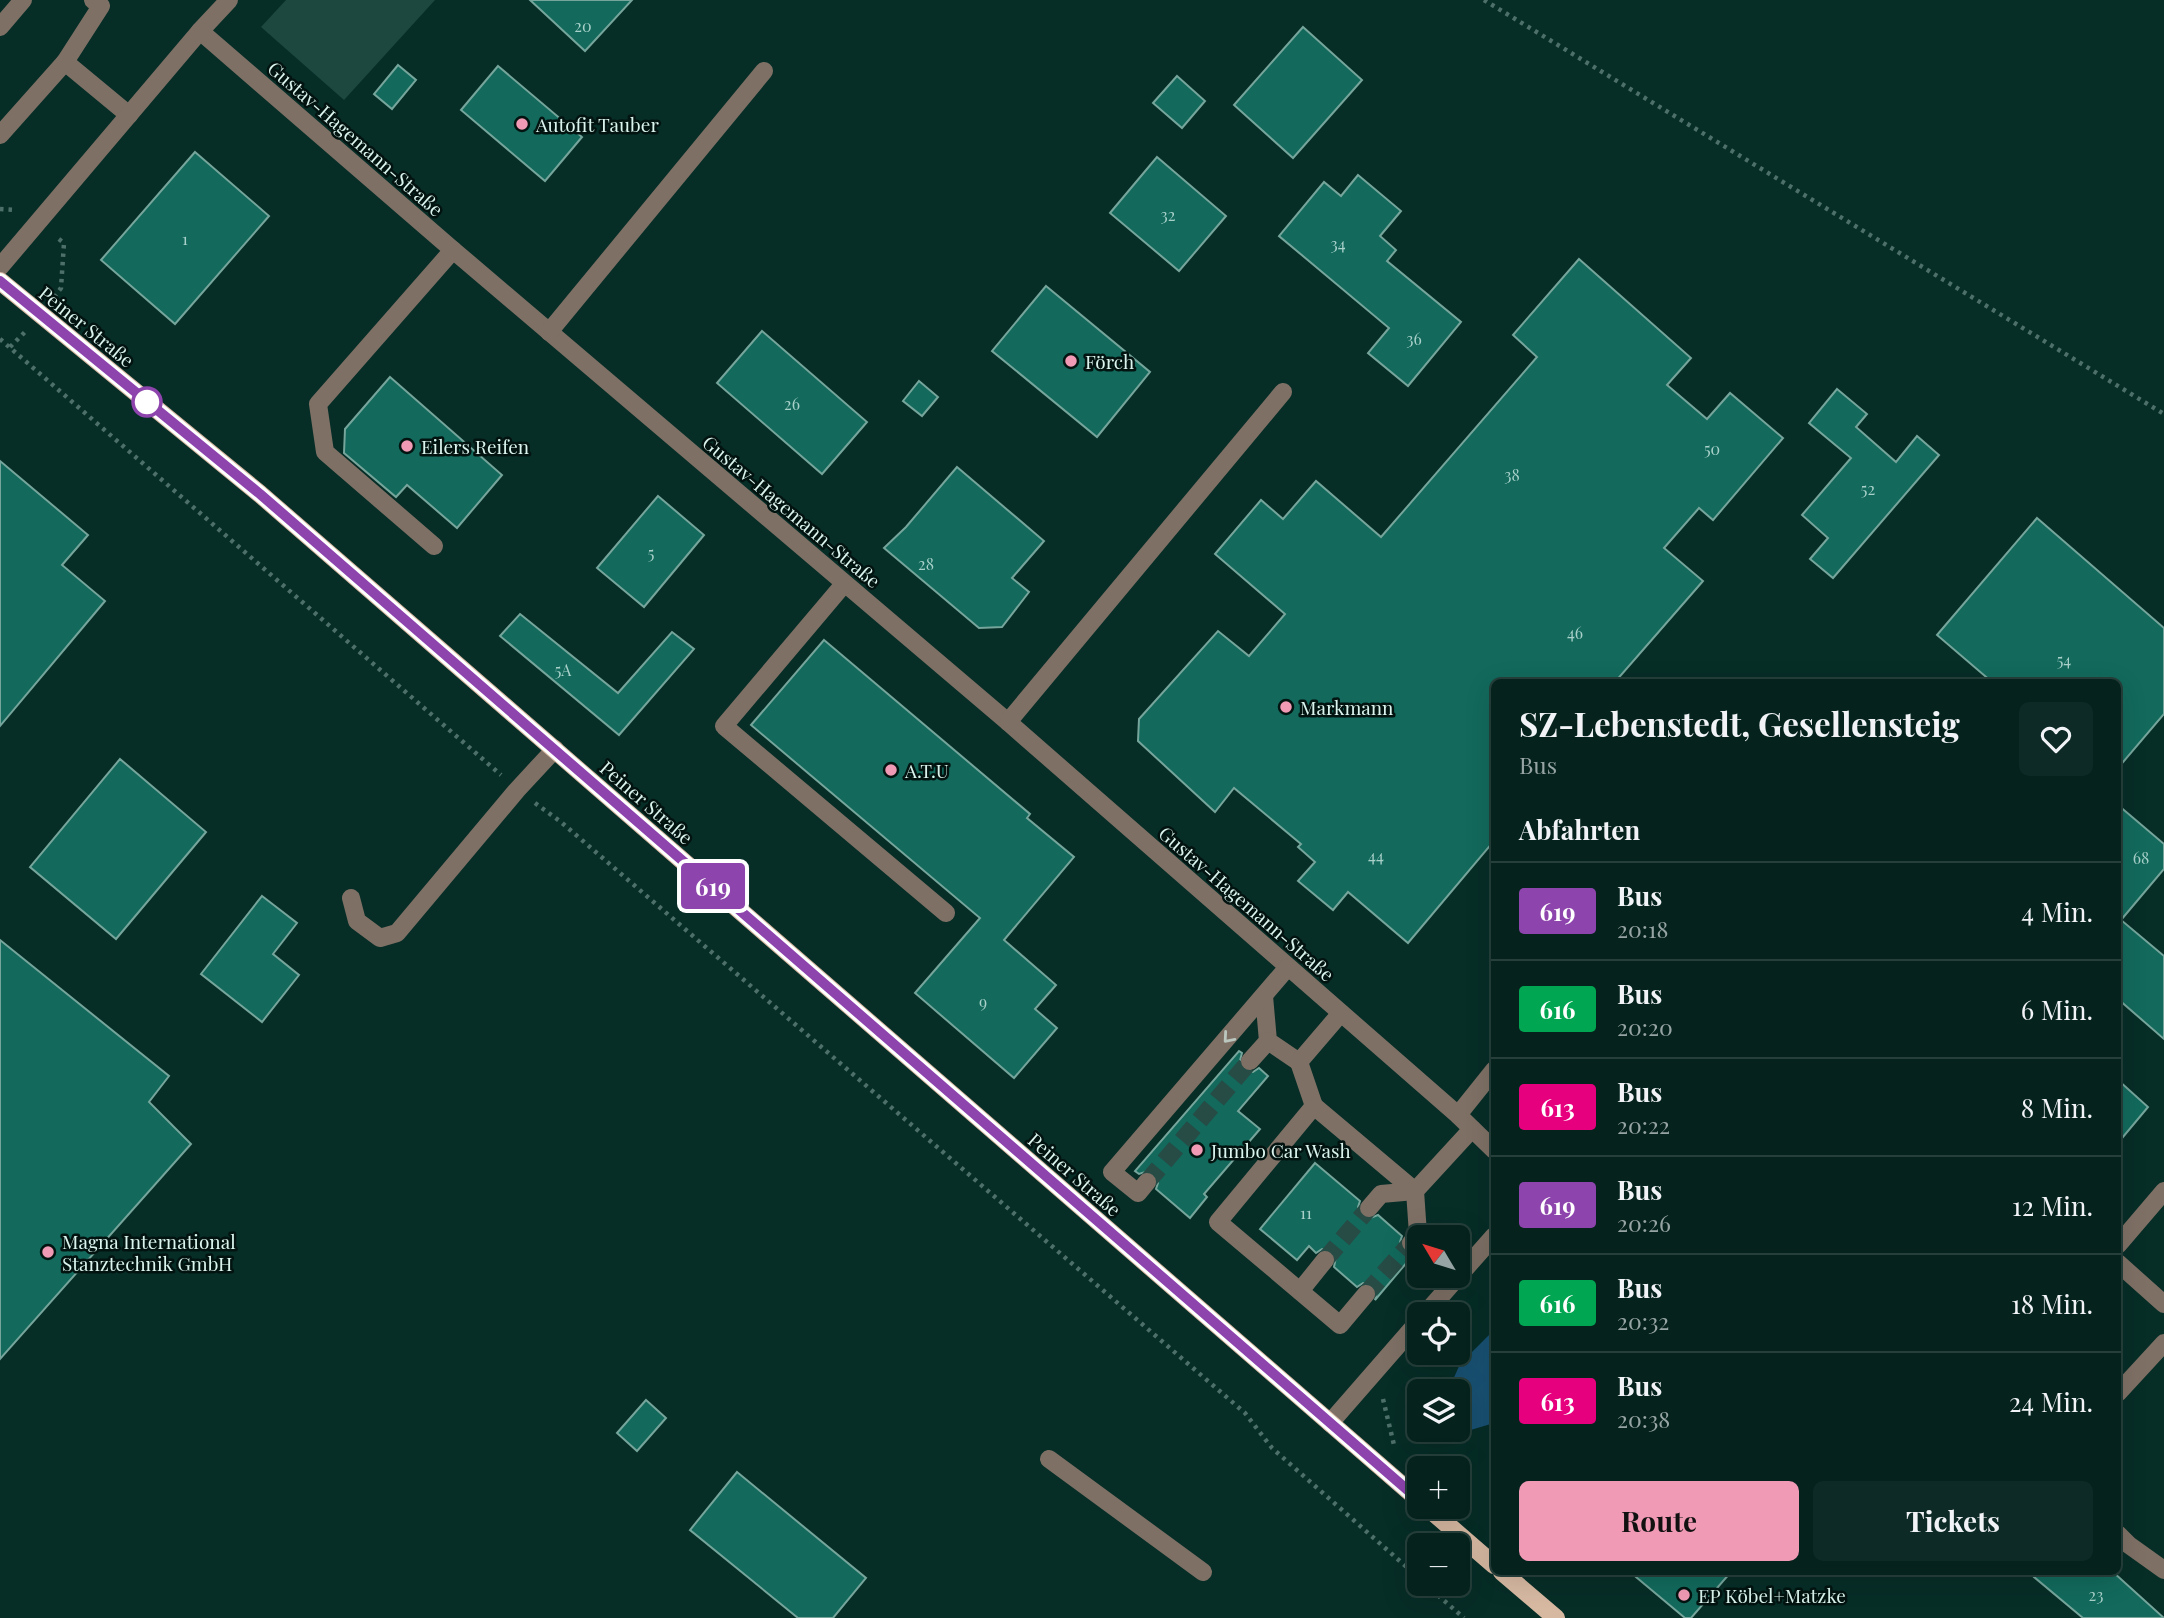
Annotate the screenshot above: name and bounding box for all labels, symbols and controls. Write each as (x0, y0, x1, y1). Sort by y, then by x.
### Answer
house number: 20 (574, 15, 592, 36)
street label: Gustav-Hagemann-Straße (263, 55, 449, 221)
place label: Autofit Tauber (535, 111, 659, 137)
marker: Autofit Tauber (514, 116, 530, 132)
house number: 32 (1161, 204, 1175, 225)
house number: 1 (182, 228, 188, 249)
house number: 34 (1330, 233, 1346, 254)
street label: Peiner Straße (34, 280, 140, 372)
house number: 36 (1406, 328, 1422, 349)
place label: Förch (1085, 348, 1134, 374)
marker: Förch (1063, 353, 1079, 369)
unlabelled marker (132, 387, 162, 417)
house number: 26 (784, 393, 800, 414)
street label: Gustav-Hagemann-Straße (698, 429, 886, 593)
place label: Eilers Reifen (421, 433, 530, 459)
marker: Eilers Reifen (399, 438, 415, 454)
house number: 50 (1704, 438, 1720, 459)
house number: 38 (1504, 464, 1520, 485)
house number: 52 (1861, 478, 1875, 499)
house number: 5 (648, 542, 654, 563)
house number: 28 (918, 553, 934, 574)
house number: 46 (1567, 622, 1583, 643)
house number: 54 (2057, 649, 2071, 670)
house number: 5A (555, 659, 572, 680)
place label: Markmann (1300, 694, 1394, 720)
marker: Markmann (1278, 699, 1294, 715)
text: SZ-Lebenstedt, Gesellensteig (1519, 701, 1960, 745)
button: heart (2019, 702, 2093, 776)
text: Bus (1519, 749, 1557, 780)
street label: Peiner Straße (595, 754, 699, 850)
place label: A.T.U (904, 757, 949, 783)
marker: A.T.U (883, 762, 899, 778)
text: Abfahrten (1519, 812, 1640, 847)
street label: Gustav-Hagemann-Straße (1154, 820, 1340, 986)
house number: 44 (1368, 845, 1384, 866)
house number: 68 (2133, 847, 2149, 868)
line badge: 619 (673, 863, 753, 909)
text: 619 (695, 870, 731, 902)
text: Bus (1617, 878, 1662, 913)
text: 4 Min. (2021, 894, 2093, 929)
text: 619 (1540, 895, 1575, 927)
text: 20:18 (1617, 913, 1668, 944)
text: Bus (1617, 976, 1662, 1011)
house number: 9 (979, 991, 987, 1012)
text: 6 Min. (2021, 992, 2093, 1027)
text: 616 (1539, 993, 1576, 1025)
text: 20:20 (1617, 1011, 1673, 1042)
one-way arrow (1224, 1030, 1236, 1043)
text: Bus (1617, 1074, 1662, 1109)
text: 8 Min. (2021, 1090, 2093, 1125)
text: 613 (1540, 1091, 1575, 1123)
text: 20:22 (1617, 1109, 1670, 1140)
street label: Peiner Straße (1023, 1126, 1127, 1222)
place label: Jumbo Car Wash (1210, 1137, 1351, 1163)
marker: Jumbo Car Wash (1189, 1142, 1205, 1158)
text: Bus (1617, 1172, 1662, 1207)
text: 12 Min. (2012, 1188, 2093, 1223)
text: 619 (1540, 1189, 1575, 1221)
house number: 11 (1300, 1202, 1312, 1223)
text: 20:26 (1617, 1207, 1671, 1238)
north arrow (1407, 1225, 1470, 1288)
map controls (1407, 1225, 1470, 1596)
place label: Magna International Stanztechnik GmbH (62, 1228, 236, 1276)
marker: Magna International Stanztechnik GmbH (40, 1244, 56, 1260)
text: Bus (1617, 1270, 1662, 1305)
text: 18 Min. (2011, 1286, 2093, 1321)
text: 616 (1539, 1287, 1576, 1319)
button: locate (1407, 1302, 1470, 1365)
text: 20:32 (1617, 1305, 1669, 1336)
text: Bus (1617, 1368, 1662, 1403)
button: layers (1407, 1379, 1470, 1442)
text: 24 Min. (2009, 1384, 2093, 1419)
text: 613 (1540, 1385, 1575, 1417)
text: 20:38 (1617, 1403, 1670, 1434)
button: + (1407, 1456, 1470, 1519)
button: Route (1519, 1481, 1799, 1561)
button: Tickets (1813, 1481, 2093, 1561)
button: − (1407, 1533, 1470, 1596)
place label: EP Köbel+Matzke (1698, 1582, 1846, 1608)
house number: 23 (2089, 1584, 2103, 1605)
marker: EP Köbel+Matzke (1676, 1587, 1692, 1603)

